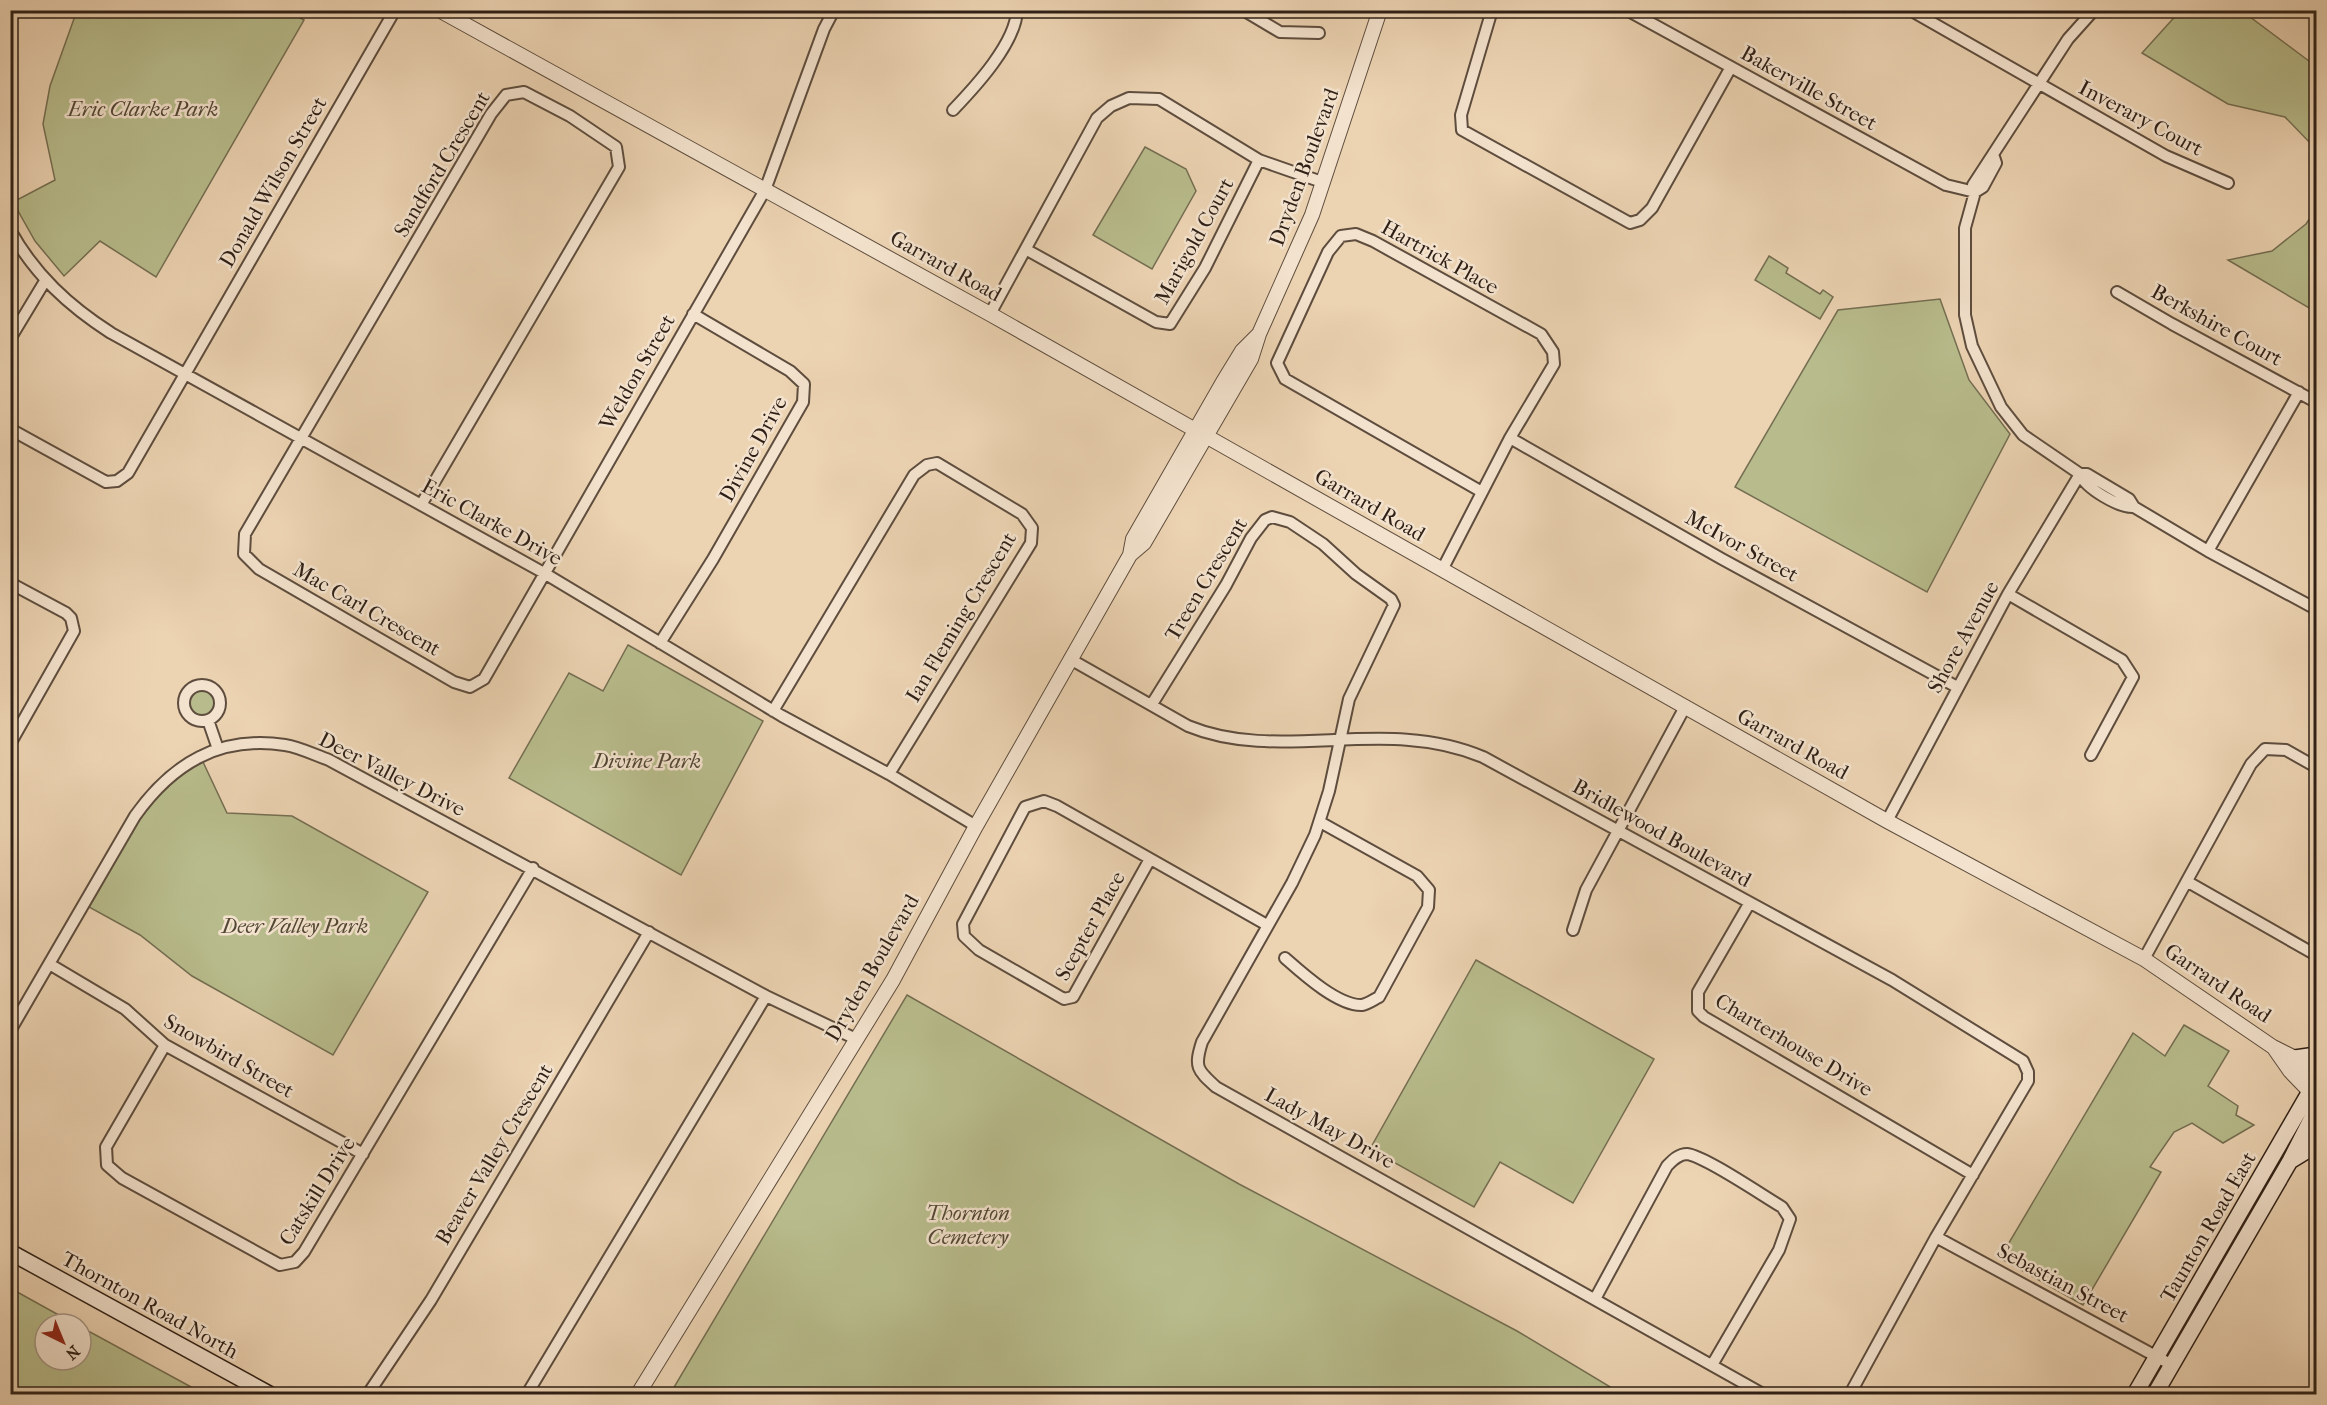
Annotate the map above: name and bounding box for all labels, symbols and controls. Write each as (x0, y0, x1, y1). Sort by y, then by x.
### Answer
street label: Bakerville Street (1737, 41, 1882, 136)
street label: Inverary Court (2075, 75, 2207, 161)
street label: Dryden Boulevard (1264, 84, 1344, 249)
street label: Sandford Crescent (389, 86, 495, 241)
street label: Donald Wilson Street (214, 92, 332, 272)
park label: Eric Clarke Park (66, 97, 218, 121)
street label: Marigold Court (1150, 173, 1239, 308)
street label: Hartrick Place (1377, 215, 1503, 299)
street label: Garrard Road (886, 226, 1006, 307)
street label: Berkshire Court (2147, 279, 2287, 371)
street label: Weldon Street (594, 310, 680, 435)
street label: Divine Drive (714, 392, 792, 506)
street label: Garrard Road (1311, 464, 1430, 547)
street label: Eric Clarke Drive (418, 474, 566, 570)
street label: McIvor Street (1681, 505, 1803, 587)
street label: Treen Crescent (1160, 513, 1252, 645)
street label: Ian Fleming Crescent (901, 527, 1021, 706)
street label: Mac Carl Crescent (289, 557, 445, 661)
street label: Shore Avenue (1922, 577, 2004, 697)
street label: Garrard Road (1733, 704, 1853, 785)
street label: Deer Valley Drive (315, 727, 469, 821)
park label: Divine Park (591, 749, 701, 773)
street label: Bridlewood Boulevard (1569, 774, 1756, 892)
street label: Scepter Place (1050, 867, 1130, 985)
street label: Dryden Boulevard (820, 890, 924, 1046)
park label: Deer Valley Park (220, 914, 368, 938)
street label: Garrard Road (2160, 939, 2276, 1028)
street label: Charterhouse Drive (1711, 989, 1877, 1101)
street label: Snowbird Street (160, 1009, 299, 1103)
street label: Beaver Valley Crescent (430, 1059, 558, 1249)
street label: Lady May Drive (1261, 1082, 1399, 1174)
street label: Catskill Drive (274, 1132, 360, 1250)
street label: Taunton Road East (2155, 1147, 2261, 1306)
park label: Thornton Cemetery (926, 1201, 1010, 1249)
street label: Sebastian Street (1993, 1238, 2133, 1328)
street label: Thornton Road North (57, 1246, 243, 1364)
north arrow (33, 1312, 93, 1372)

